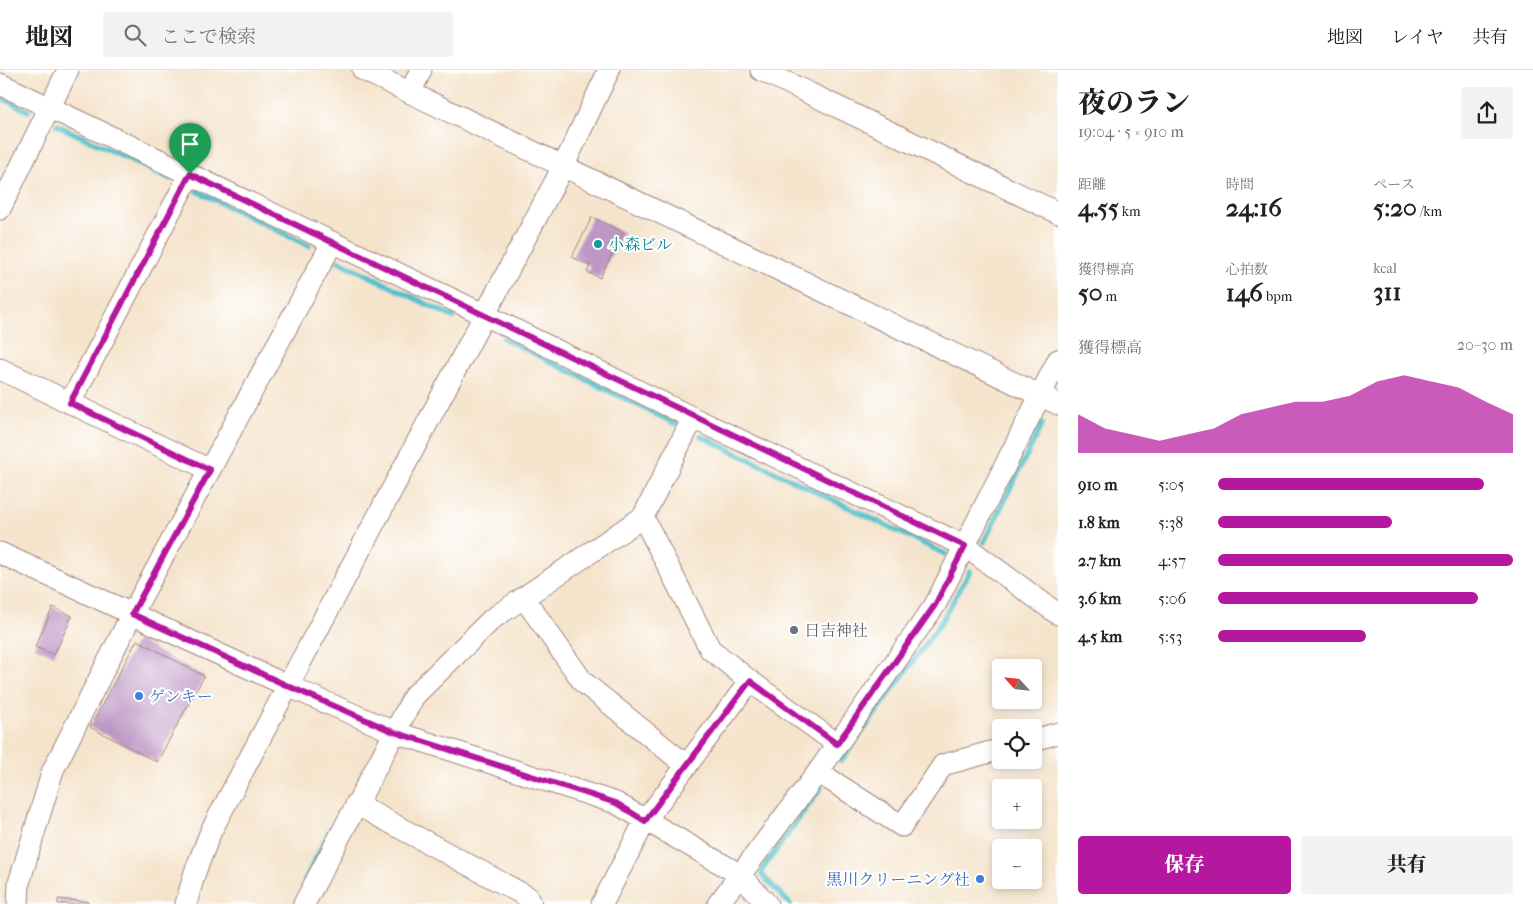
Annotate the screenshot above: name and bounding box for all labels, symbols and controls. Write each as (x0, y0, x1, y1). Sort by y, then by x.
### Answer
search box (103, 12, 453, 57)
icon: search (121, 21, 149, 49)
text: 地図 (25, 23, 73, 51)
text: ここで検索 (161, 26, 256, 48)
text: 地図 (1327, 27, 1363, 48)
text: レイヤ (1391, 27, 1444, 48)
text: 共有 (1472, 27, 1508, 48)
text: 夜のラン (1078, 86, 1190, 119)
button: share (1461, 87, 1513, 139)
text: 19:04 · 5 × 910 m (1078, 122, 1184, 141)
pin (169, 123, 211, 174)
icon: arrive (176, 130, 204, 158)
text: 距離 (1078, 176, 1106, 193)
text: 時間 (1226, 176, 1254, 193)
text: ペース (1373, 176, 1415, 193)
text: 4.55 (1078, 193, 1119, 222)
text: 24:16 (1226, 193, 1282, 222)
text: 5:20 (1373, 193, 1417, 222)
text: km (1119, 203, 1141, 220)
text: /km (1417, 203, 1442, 220)
place label: 小森ビル (608, 235, 672, 254)
marker: 小森ビル (592, 238, 604, 250)
text: kcal (1373, 260, 1397, 277)
text: 獲得標高 (1078, 261, 1134, 278)
text: 心拍数 (1226, 261, 1268, 278)
text: 311 (1373, 277, 1401, 306)
text: 50 (1078, 278, 1103, 307)
text: 146 (1226, 278, 1263, 307)
text: m (1103, 288, 1117, 305)
text: bpm (1263, 288, 1292, 305)
text: 20–30 m (1457, 335, 1513, 354)
text: 獲得標高 (1078, 338, 1142, 357)
text: 910 m (1078, 475, 1118, 494)
text: 5:05 (1158, 475, 1185, 494)
text: 1.8 km (1078, 513, 1120, 532)
text: 5:38 (1158, 513, 1183, 532)
text: 2.7 km (1078, 551, 1121, 570)
text: 4:57 (1158, 551, 1186, 570)
text: 3.6 km (1078, 589, 1121, 608)
text: 5:06 (1158, 589, 1186, 608)
place label: 日吉神社 (804, 621, 868, 640)
marker: 日吉神社 (788, 624, 800, 636)
text: 4.5 km (1078, 627, 1122, 646)
text: 5:53 (1158, 627, 1182, 646)
north arrow (992, 659, 1042, 709)
map controls (992, 659, 1042, 889)
place label: ゲンキー (149, 687, 213, 706)
marker: ゲンキー (133, 690, 145, 702)
button: locate (992, 719, 1042, 769)
button: + (992, 779, 1042, 829)
button: 保存 (1078, 836, 1291, 894)
button: 共有 (1301, 836, 1513, 894)
button: − (992, 839, 1042, 889)
place label: 黒川クリーニング社 (826, 870, 970, 889)
marker: 黒川クリーニング社 (974, 873, 986, 885)

